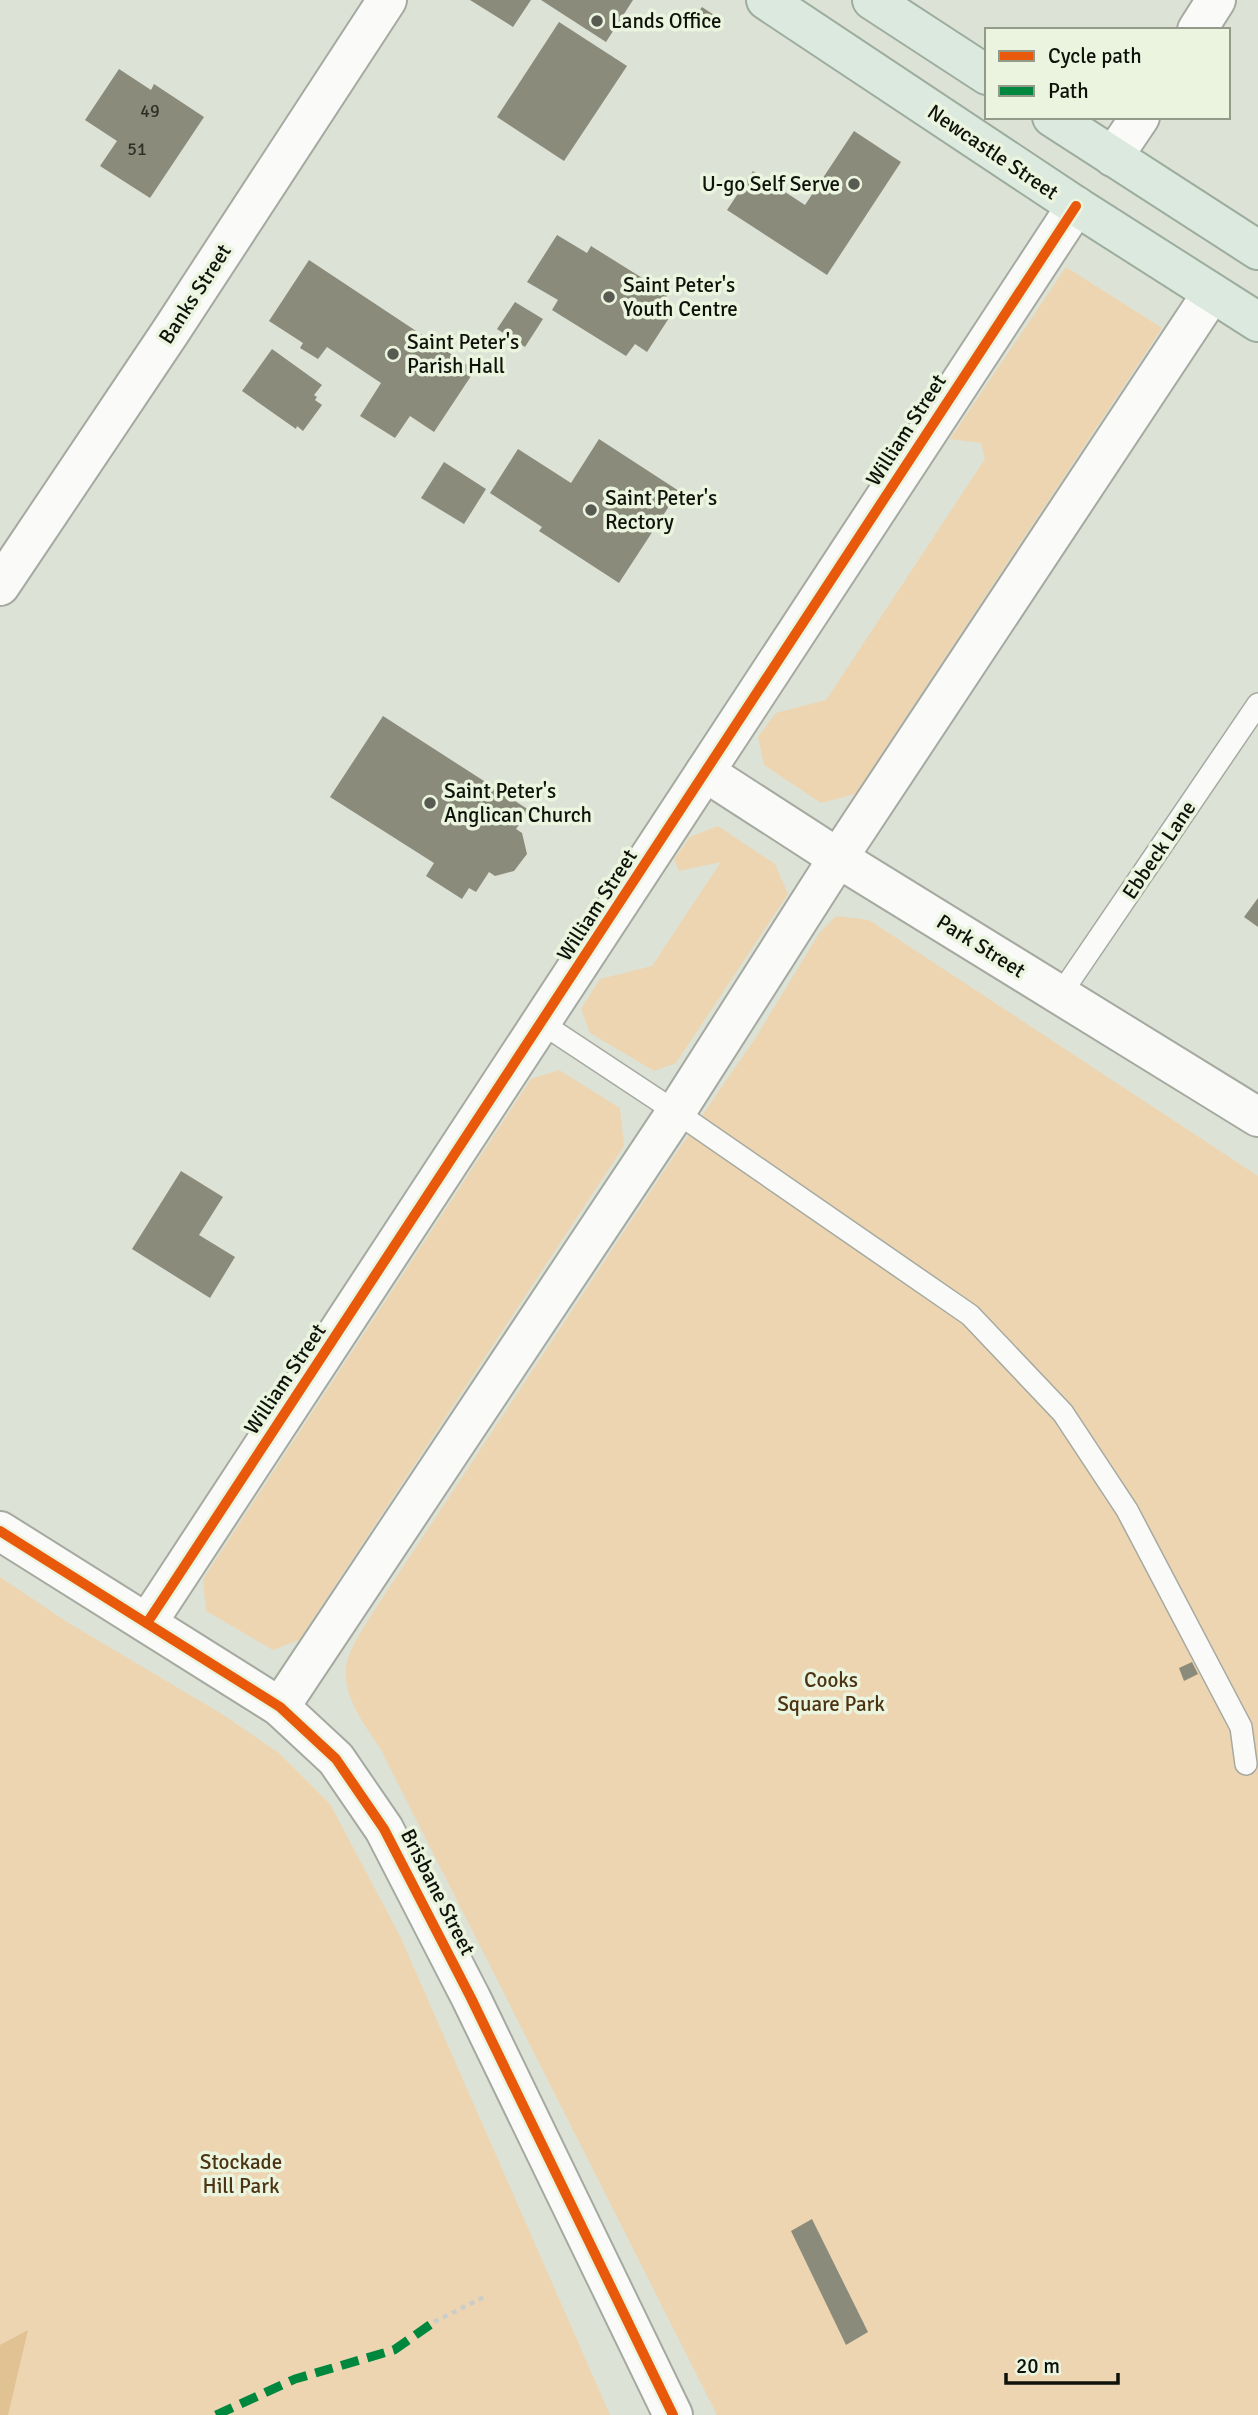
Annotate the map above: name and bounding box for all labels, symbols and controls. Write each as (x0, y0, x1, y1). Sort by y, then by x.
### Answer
place label: Lands Office (611, 8, 722, 34)
marker: Lands Office (589, 13, 605, 29)
legend (985, 28, 1230, 119)
text: Cycle path (1048, 43, 1142, 69)
text: Path (1048, 78, 1089, 104)
street label: Newcastle Street (923, 99, 1063, 205)
house number: 49 (140, 100, 160, 122)
house number: 51 (127, 138, 147, 160)
place label: U-go Self Serve (702, 171, 840, 197)
marker: U-go Self Serve (846, 176, 862, 192)
street label: Banks Street (153, 239, 237, 349)
place label: Saint Peter's Youth Centre (623, 272, 738, 322)
marker: Saint Peter's Youth Centre (601, 289, 617, 305)
place label: Saint Peter's Parish Hall (407, 329, 519, 379)
marker: Saint Peter's Parish Hall (385, 346, 401, 362)
street label: William Street (860, 369, 952, 491)
place label: Saint Peter's Rectory (605, 485, 717, 535)
marker: Saint Peter's Rectory (583, 502, 599, 518)
place label: Saint Peter's Anglican Church (444, 778, 592, 828)
marker: Saint Peter's Anglican Church (422, 795, 438, 811)
street label: Ebbeck Lane (1117, 796, 1201, 904)
street label: William Street (551, 844, 643, 966)
street label: Park Street (932, 909, 1030, 983)
street label: William Street (238, 1319, 332, 1439)
park label: Cooks Square Park (777, 1667, 885, 1717)
street label: Brisbane Street (395, 1824, 481, 1960)
park label: Stockade Hill Park (200, 2149, 282, 2199)
scale bar (1006, 2342, 1118, 2386)
text: 20 m (1016, 2353, 1060, 2379)

